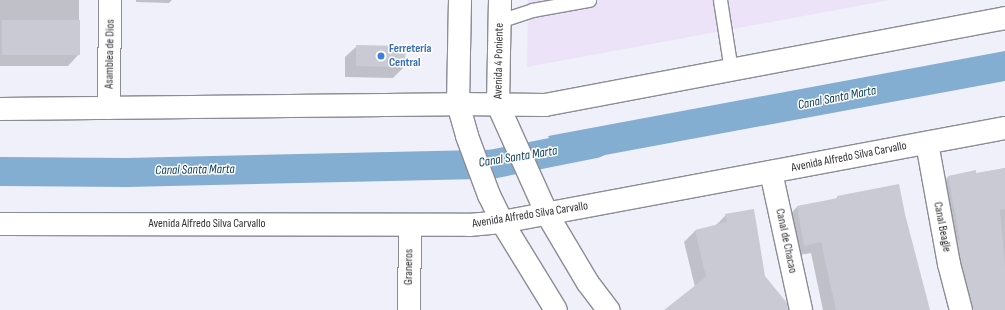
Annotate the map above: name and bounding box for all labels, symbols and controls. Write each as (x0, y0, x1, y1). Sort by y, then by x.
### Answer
street label: Asamblea de Dios (102, 19, 118, 89)
street label: Avenida 4 Poniente (491, 23, 507, 99)
place label: Ferretería Central (389, 42, 431, 70)
marker: Ferretería Central (376, 51, 386, 61)
water label: Canal Santa Marta (796, 83, 878, 113)
street label: Avenida Alfredo Silva Carvallo (790, 139, 908, 175)
water label: Canal Santa Marta (478, 143, 558, 171)
water label: Canal Santa Marta (155, 162, 235, 178)
street label: Avenida Alfredo Silva Carvallo (471, 199, 589, 231)
street label: Canal Beagle (930, 201, 954, 253)
street label: Canal de Chacao (772, 207, 800, 275)
street label: Avenida Alfredo Silva Carvallo (148, 217, 266, 231)
street label: Graneros (401, 249, 417, 285)

